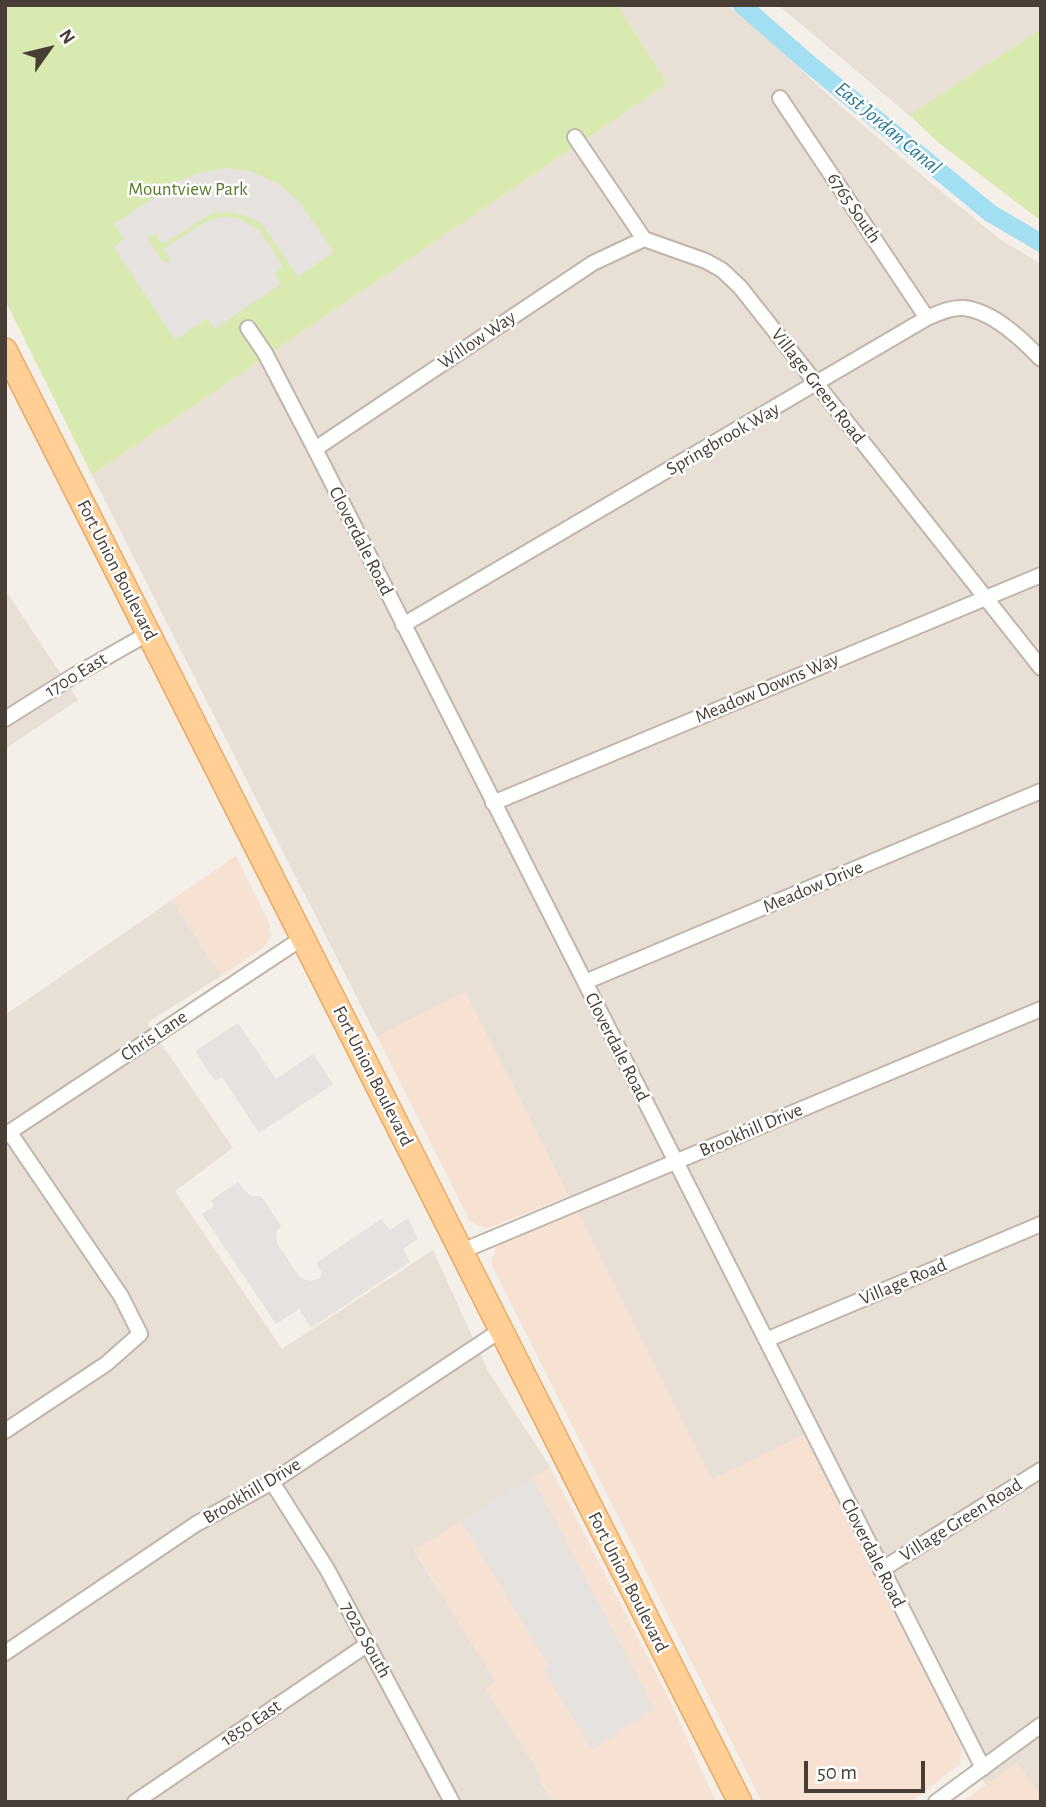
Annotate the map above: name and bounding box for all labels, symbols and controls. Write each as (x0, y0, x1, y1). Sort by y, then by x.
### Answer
north arrow (14, 14, 84, 84)
text: N (55, 26, 78, 48)
water label: East Jordan Canal (830, 76, 946, 180)
street label: 6765 South (822, 168, 886, 248)
park label: Mountview Park (128, 178, 248, 200)
street label: Willow Way (434, 306, 520, 374)
street label: Village Green Road (766, 324, 870, 448)
street label: Springbrook Way (662, 397, 784, 481)
street label: Cloverdale Road (324, 483, 398, 599)
street label: Fort Union Boulevard (72, 496, 162, 644)
street label: Meadow Downs Way (692, 647, 842, 729)
street label: 1700 East (41, 648, 111, 702)
street label: Meadow Drive (760, 856, 866, 918)
street label: Cloverdale Road (580, 989, 654, 1105)
street label: Fort Union Boulevard (328, 1002, 418, 1150)
street label: Chris Lane (116, 1005, 192, 1067)
street label: Brookhill Drive (696, 1098, 806, 1162)
street label: Village Road (856, 1253, 950, 1311)
street label: Brookhill Drive (199, 1453, 305, 1529)
street label: Village Green Road (896, 1473, 1026, 1567)
street label: Cloverdale Road (836, 1495, 910, 1611)
street label: Fort Union Boulevard (583, 1508, 673, 1656)
street label: 7020 South (336, 1598, 396, 1682)
street label: 1850 East (217, 1695, 285, 1751)
scale bar (808, 1748, 929, 1792)
text: 50 m (817, 1762, 857, 1783)

